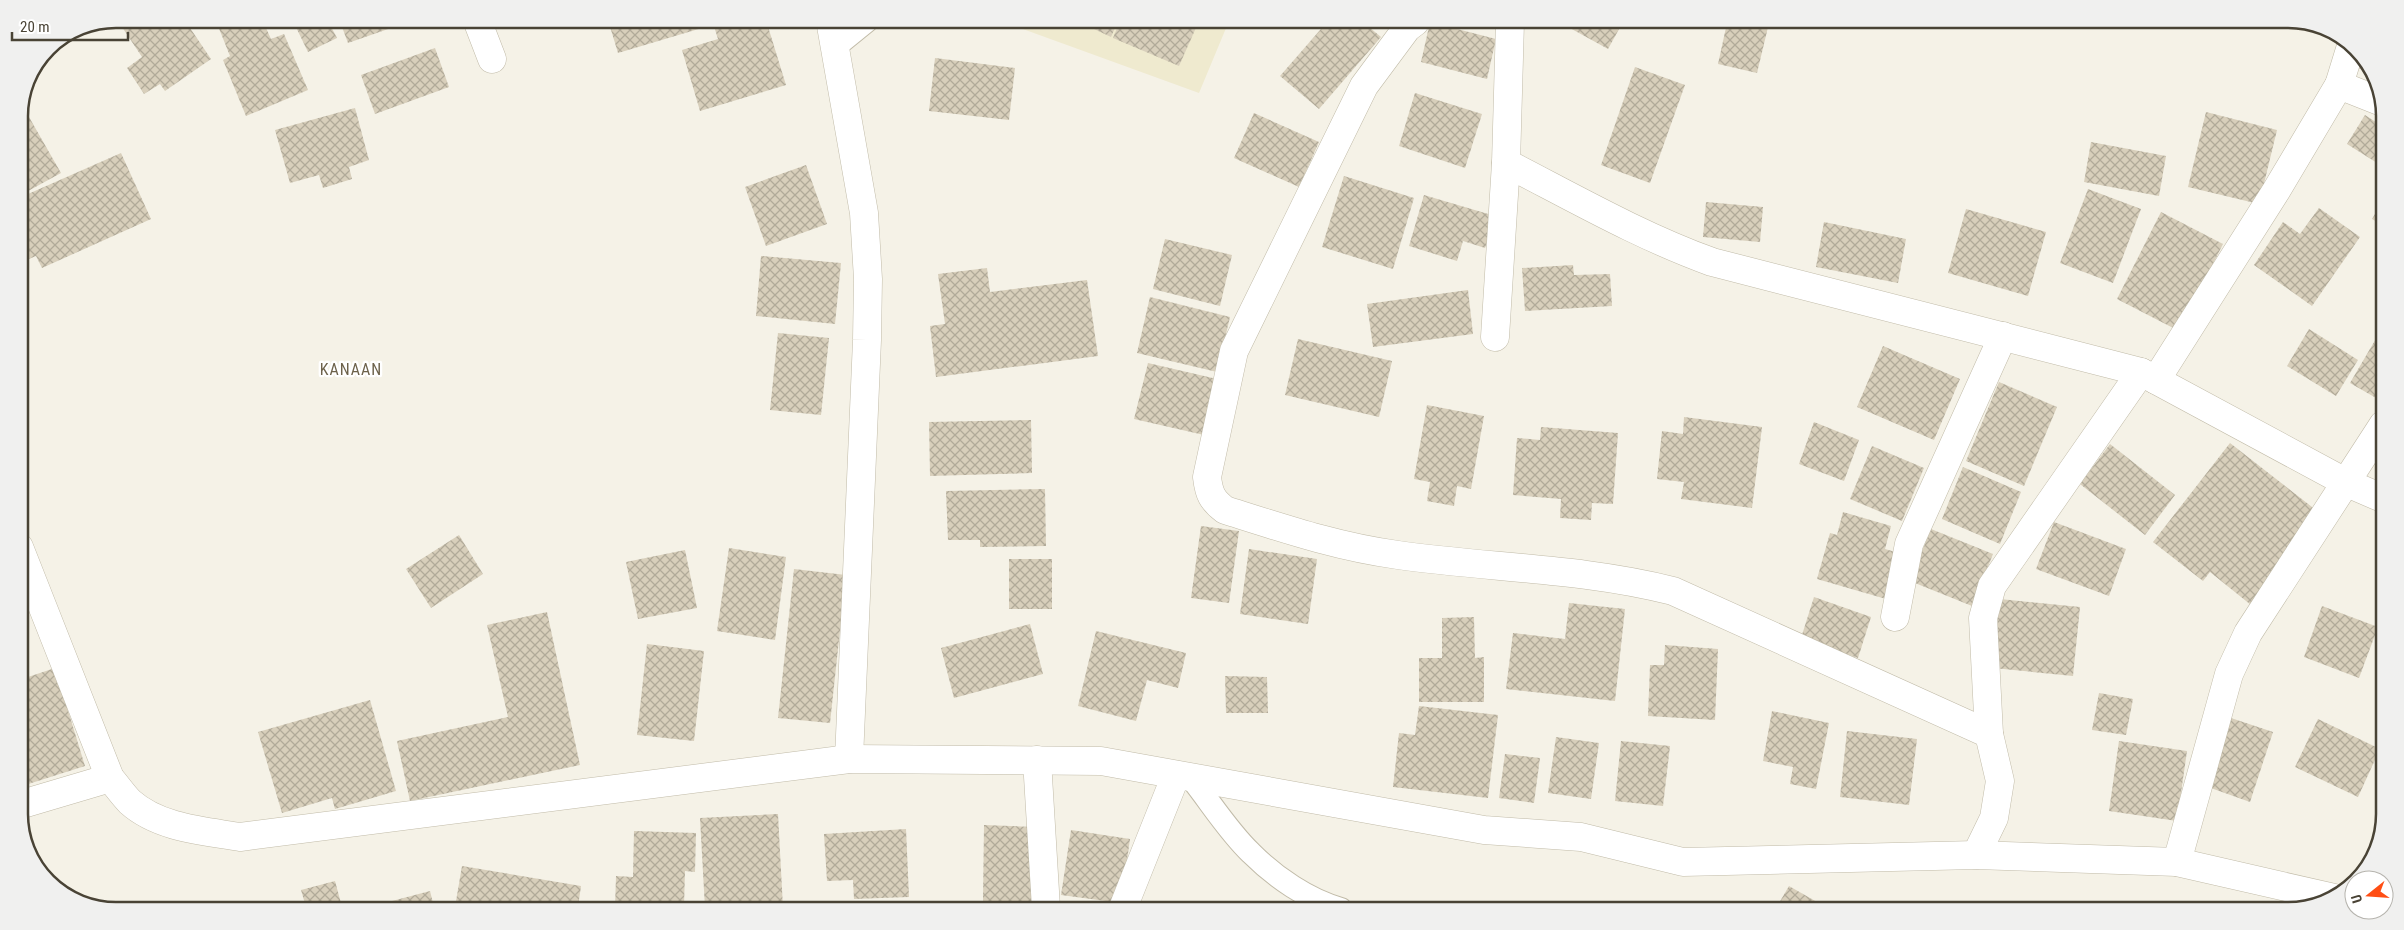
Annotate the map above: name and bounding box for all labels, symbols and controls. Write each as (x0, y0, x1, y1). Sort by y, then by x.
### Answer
scale bar (12, 10, 129, 42)
text: 20 m (20, 18, 50, 36)
district label: KANAAN (320, 360, 382, 379)
north arrow (2344, 870, 2394, 920)
text: U (2348, 893, 2365, 905)

